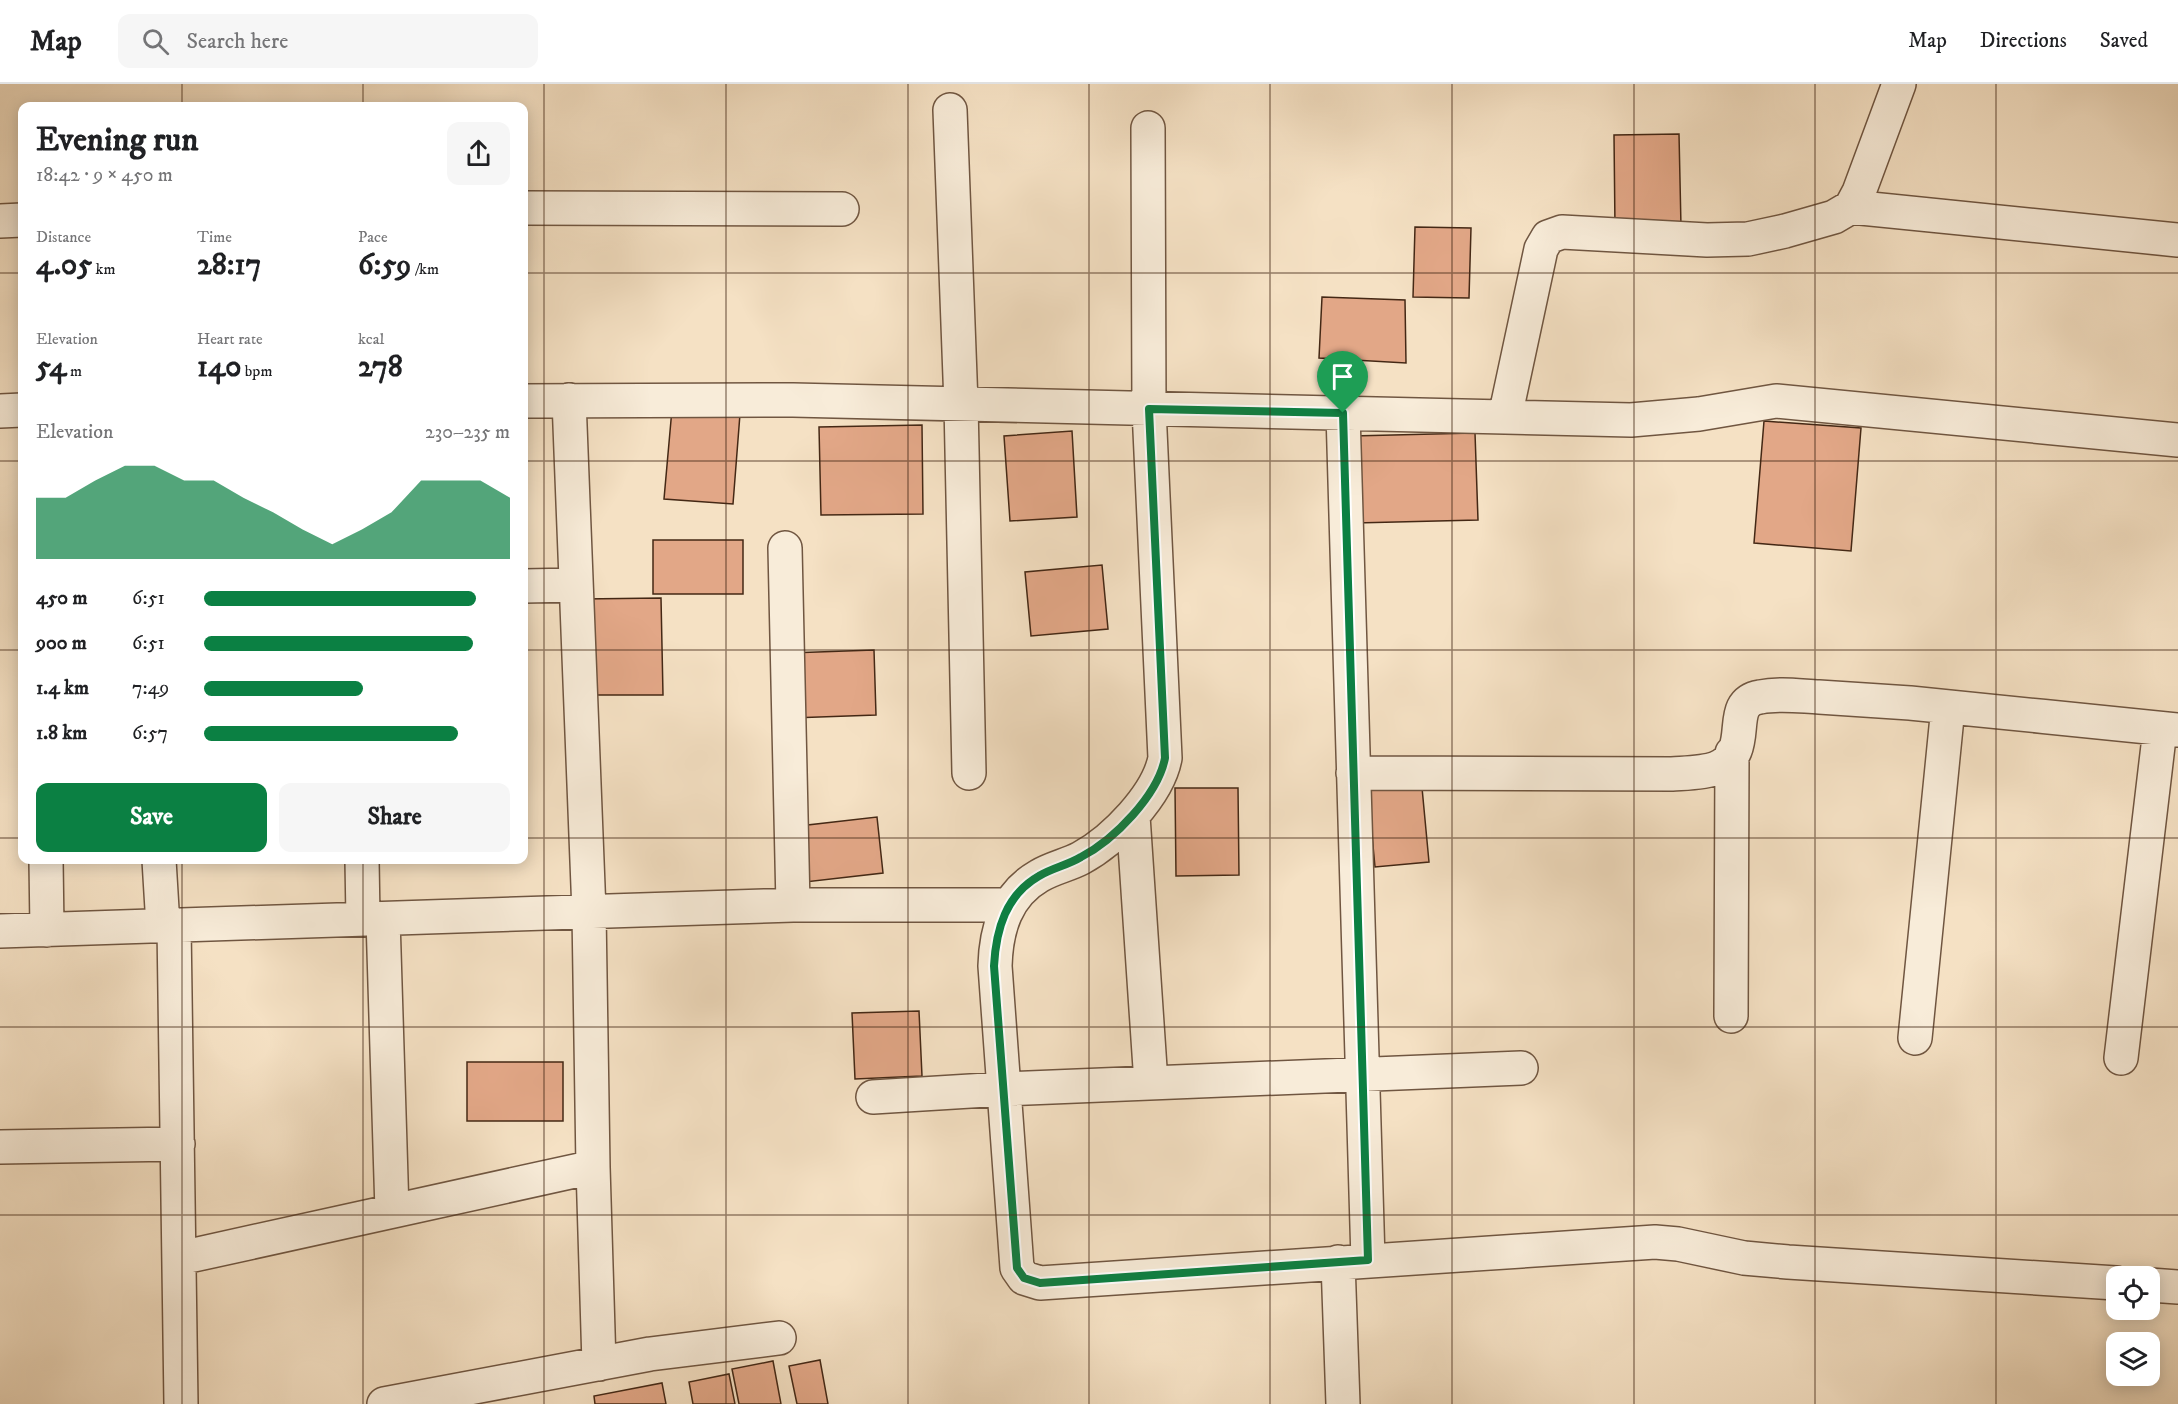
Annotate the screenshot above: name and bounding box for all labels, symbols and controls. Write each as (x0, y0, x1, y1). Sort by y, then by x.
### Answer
search box (118, 14, 538, 68)
text: Map (30, 24, 82, 59)
icon: search (139, 25, 172, 58)
text: Search here (187, 28, 288, 55)
text: Map (1908, 28, 1947, 54)
text: Directions (1980, 28, 2067, 54)
text: Saved (2100, 28, 2148, 54)
text: Evening run (36, 120, 198, 161)
button: share (447, 122, 510, 185)
text: 18:42 · 9 × 450 m (36, 163, 173, 188)
text: Distance (36, 227, 91, 247)
text: Time (197, 227, 232, 247)
text: Pace (358, 227, 388, 247)
text: 4.05 (36, 247, 92, 284)
text: 28:17 (197, 247, 261, 284)
text: 6:59 (358, 247, 411, 284)
text: km (92, 259, 116, 279)
text: /km (411, 259, 439, 279)
text: Elevation (36, 329, 98, 349)
text: Heart rate (197, 329, 263, 349)
text: kcal (358, 329, 384, 349)
text: 54 (36, 349, 67, 386)
text: 140 (197, 349, 241, 386)
text: 278 (358, 349, 403, 386)
pin (1317, 351, 1368, 413)
icon: arrive (1326, 360, 1359, 393)
text: m (67, 361, 82, 381)
text: bpm (241, 361, 272, 381)
text: Elevation (36, 420, 113, 445)
text: 230–235 m (425, 420, 510, 445)
text: 450 m (36, 586, 87, 611)
text: 6:51 (132, 586, 165, 611)
text: 900 m (36, 631, 87, 656)
text: 6:51 (132, 631, 165, 656)
text: 1.4 km (36, 676, 89, 701)
text: 7:49 (132, 676, 169, 701)
text: 1.8 km (36, 721, 87, 746)
text: 6:57 (132, 721, 168, 746)
button: Save (36, 783, 267, 852)
button: Share (279, 783, 510, 852)
map controls (2106, 1266, 2160, 1386)
button: locate (2106, 1266, 2160, 1320)
button: layers (2106, 1332, 2160, 1386)

